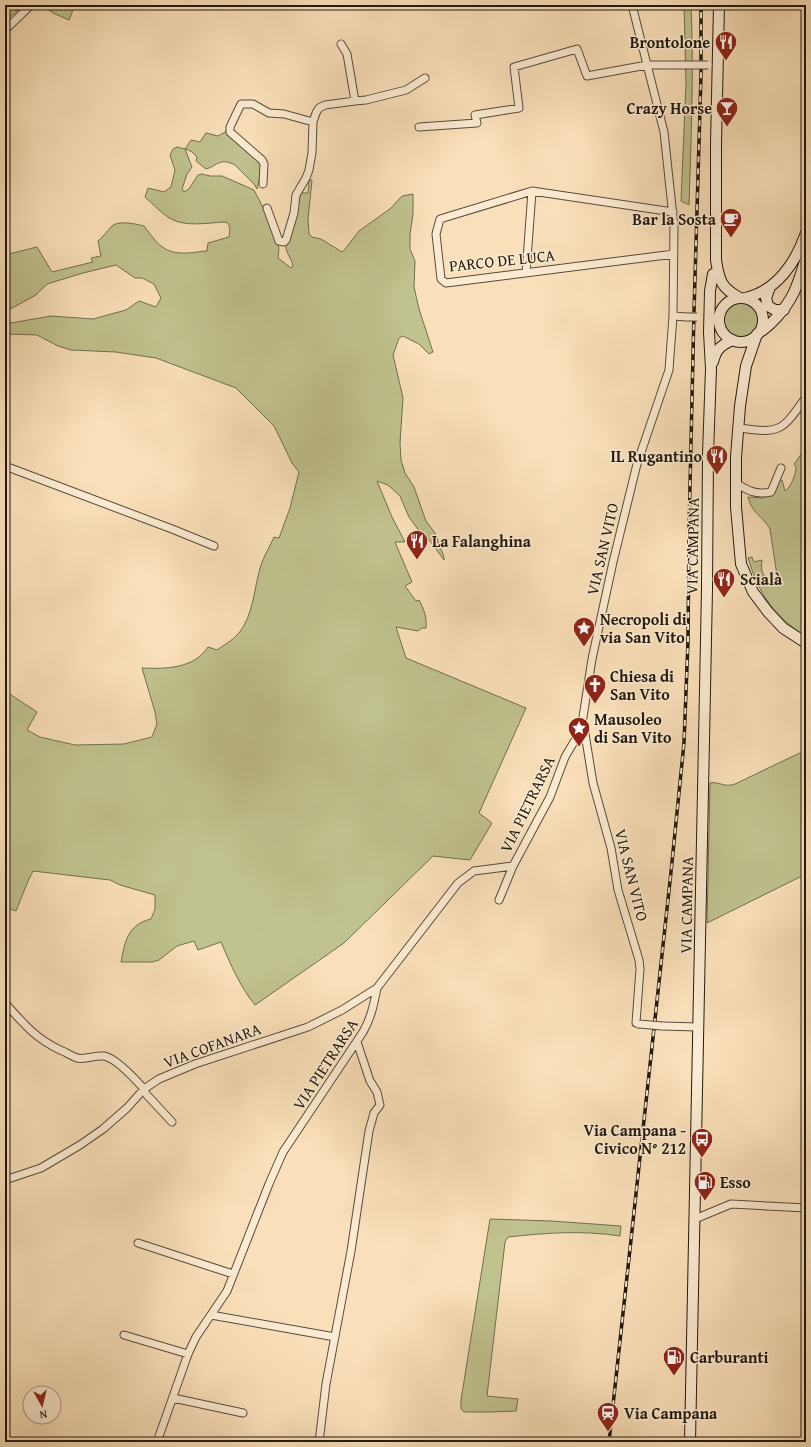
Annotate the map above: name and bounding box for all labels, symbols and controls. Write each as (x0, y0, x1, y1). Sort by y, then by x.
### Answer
restaurant icon: Brontolone (713, 29, 739, 62)
place label: Brontolone (630, 30, 710, 54)
bar icon: Crazy Horse (714, 95, 740, 128)
place label: Crazy Horse (627, 96, 712, 120)
cafe icon: Bar la Sosta (718, 206, 744, 239)
place label: Bar la Sosta (632, 207, 717, 231)
street label: PARCO DE LUCA (448, 242, 556, 277)
restaurant icon: IL Rugantino (704, 443, 730, 476)
place label: IL Rugantino (611, 444, 702, 468)
street label: VIA CAMPANA (679, 497, 705, 595)
street label: VIA SAN VITO (580, 500, 624, 598)
restaurant icon: La Falanghina (404, 528, 430, 561)
place label: La Falanghina (432, 529, 532, 553)
restaurant icon: Scialà (711, 566, 737, 599)
place label: Scialà (740, 567, 783, 591)
place label: Necropoli di via San Vito (600, 607, 687, 649)
place icon: Necropoli di via San Vito (571, 615, 597, 648)
place label: Chiesa di San Vito (610, 664, 674, 706)
church icon: Chiesa di San Vito (582, 672, 608, 705)
place label: Mausoleo di San Vito (594, 707, 672, 749)
place icon: Mausoleo di San Vito (566, 715, 592, 748)
street label: VIA PIETRARSA (493, 751, 561, 856)
street label: VIA SAN VITO (609, 826, 655, 924)
street label: VIA CAMPANA (673, 856, 699, 954)
street label: VIA PIETRARSA (286, 1013, 364, 1115)
street label: VIA COFANARA (160, 1016, 265, 1074)
place label: Via Campana - Civico N° 212 (583, 1118, 686, 1160)
bus stop icon: Via Campana - Civico N° 212 (689, 1126, 715, 1159)
fuel station icon: Esso (692, 1169, 718, 1202)
place label: Esso (720, 1170, 751, 1194)
fuel station icon: Carburanti (661, 1344, 687, 1377)
place label: Carburanti (690, 1345, 768, 1369)
north arrow (22, 1385, 62, 1425)
station icon: Via Campana (595, 1400, 621, 1433)
place label: Via Campana (624, 1401, 718, 1425)
text: N (38, 1406, 48, 1423)

